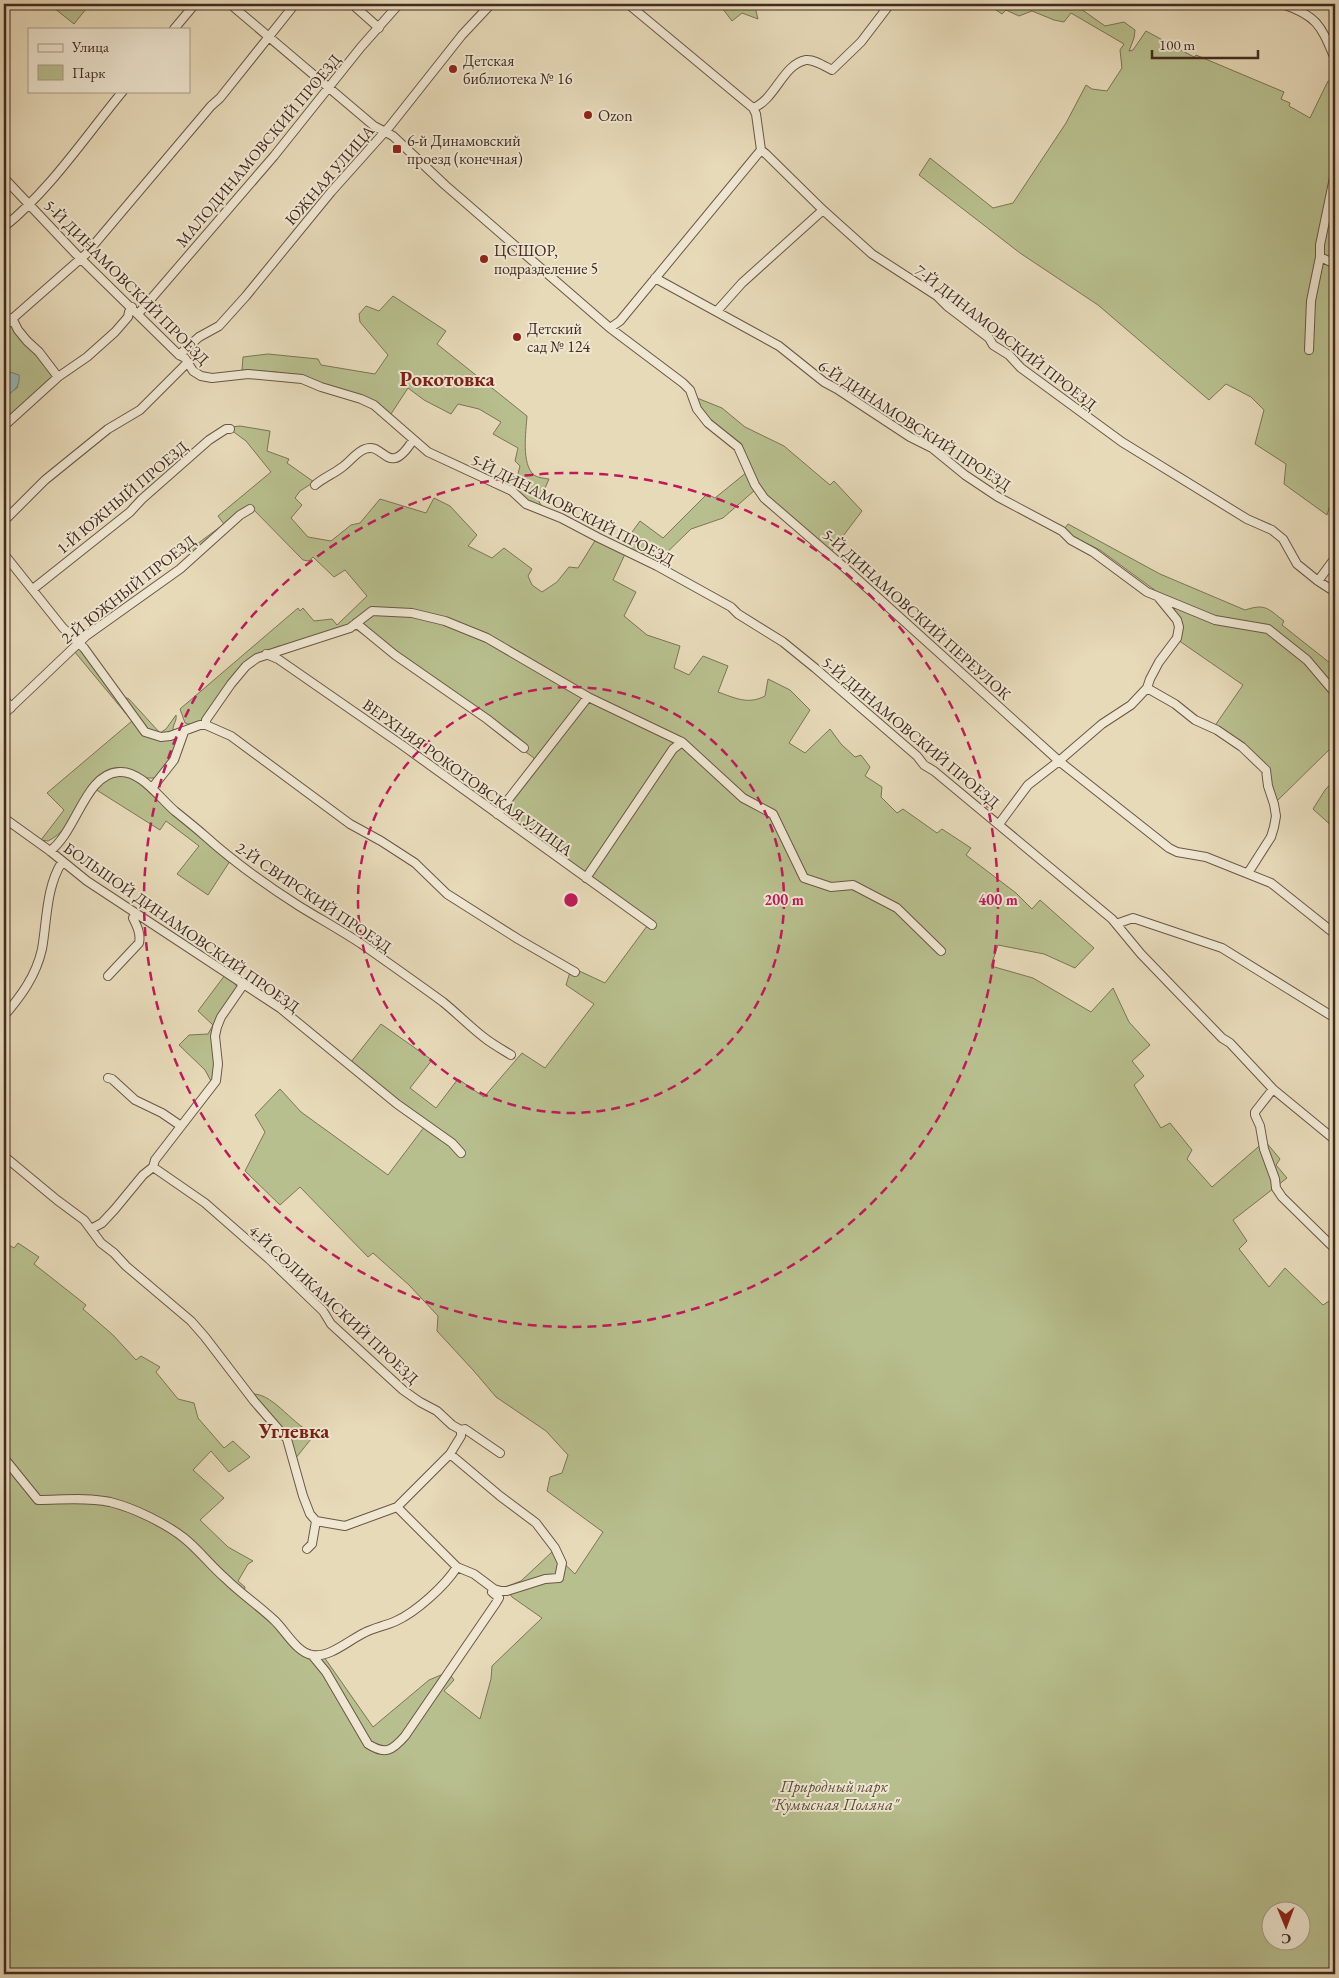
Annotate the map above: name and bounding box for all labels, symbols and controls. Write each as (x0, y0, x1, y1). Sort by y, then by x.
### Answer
legend (28, 28, 190, 92)
scale bar (1152, 28, 1258, 60)
text: 100 m (1159, 35, 1196, 54)
text: Улица (71, 37, 109, 56)
street label: МАЛОДИНАМОВСКИЙ ПРОЕЗД (171, 49, 346, 251)
place label: Детская библиотека № 16 (463, 50, 573, 89)
text: Парк (72, 63, 105, 82)
marker: Детская библиотека № 16 (447, 63, 459, 75)
place label: Ozon (598, 105, 633, 126)
marker: Ozon (582, 109, 594, 121)
street label: ЮЖНАЯ УЛИЦА (280, 120, 379, 230)
place label: 6-й Динамовский проезд (конечная) (407, 130, 523, 169)
marker: 6-й Динамовский проезд (конечная) (391, 143, 403, 155)
street label: 5-Й ДИНАМОВСКИЙ ПРОЕЗД (39, 195, 214, 370)
place label: ЦСШОР, подразделение 5 (494, 240, 598, 279)
marker: ЦСШОР, подразделение 5 (478, 253, 490, 265)
street label: 7-Й ДИНАМОВСКИЙ ПРОЕЗД (910, 260, 1101, 415)
place label: Детский сад № 124 (527, 318, 591, 357)
marker: Детский сад № 124 (511, 331, 523, 343)
street label: 6-Й ДИНАМОВСКИЙ ПРОЕЗД (814, 355, 1015, 496)
district label: Рокотовка (399, 365, 495, 392)
street label: 1-Й ЮЖНЫЙ ПРОЕЗД (52, 436, 192, 559)
street label: 5-Й ДИНАМОВСКИЙ ПРОЕЗД (467, 449, 678, 570)
street label: 5-Й ДИНАМОВСКИЙ ПЕРЕУЛОК (818, 524, 1016, 705)
street label: 2-Й ЮЖНЫЙ ПРОЕЗД (57, 530, 200, 649)
street label: 5-Й ДИНАМОВСКИЙ ПРОЕЗД (818, 652, 1004, 813)
street label: ВЕРХНЯЯ РОКОТОВСКАЯ УЛИЦА (358, 694, 578, 861)
street label: БОЛЬШОЙ ДИНАМОВСКИЙ ПРОЕЗД (59, 837, 304, 1017)
street label: 2-Й СВИРСКИЙ ПРОЕЗД (232, 837, 396, 958)
text: 200 m (764, 890, 804, 909)
text: 400 m (978, 890, 1018, 909)
centre of rings (562, 891, 580, 909)
street label: 4-Й СОЛИКАМСКИЙ ПРОЕЗД (244, 1220, 423, 1389)
district label: Углевка (258, 1417, 330, 1444)
park label: Природный парк "Кумысная Поляна" (770, 1776, 900, 1815)
north arrow (1262, 1900, 1312, 1950)
text: С (1281, 1930, 1291, 1948)

